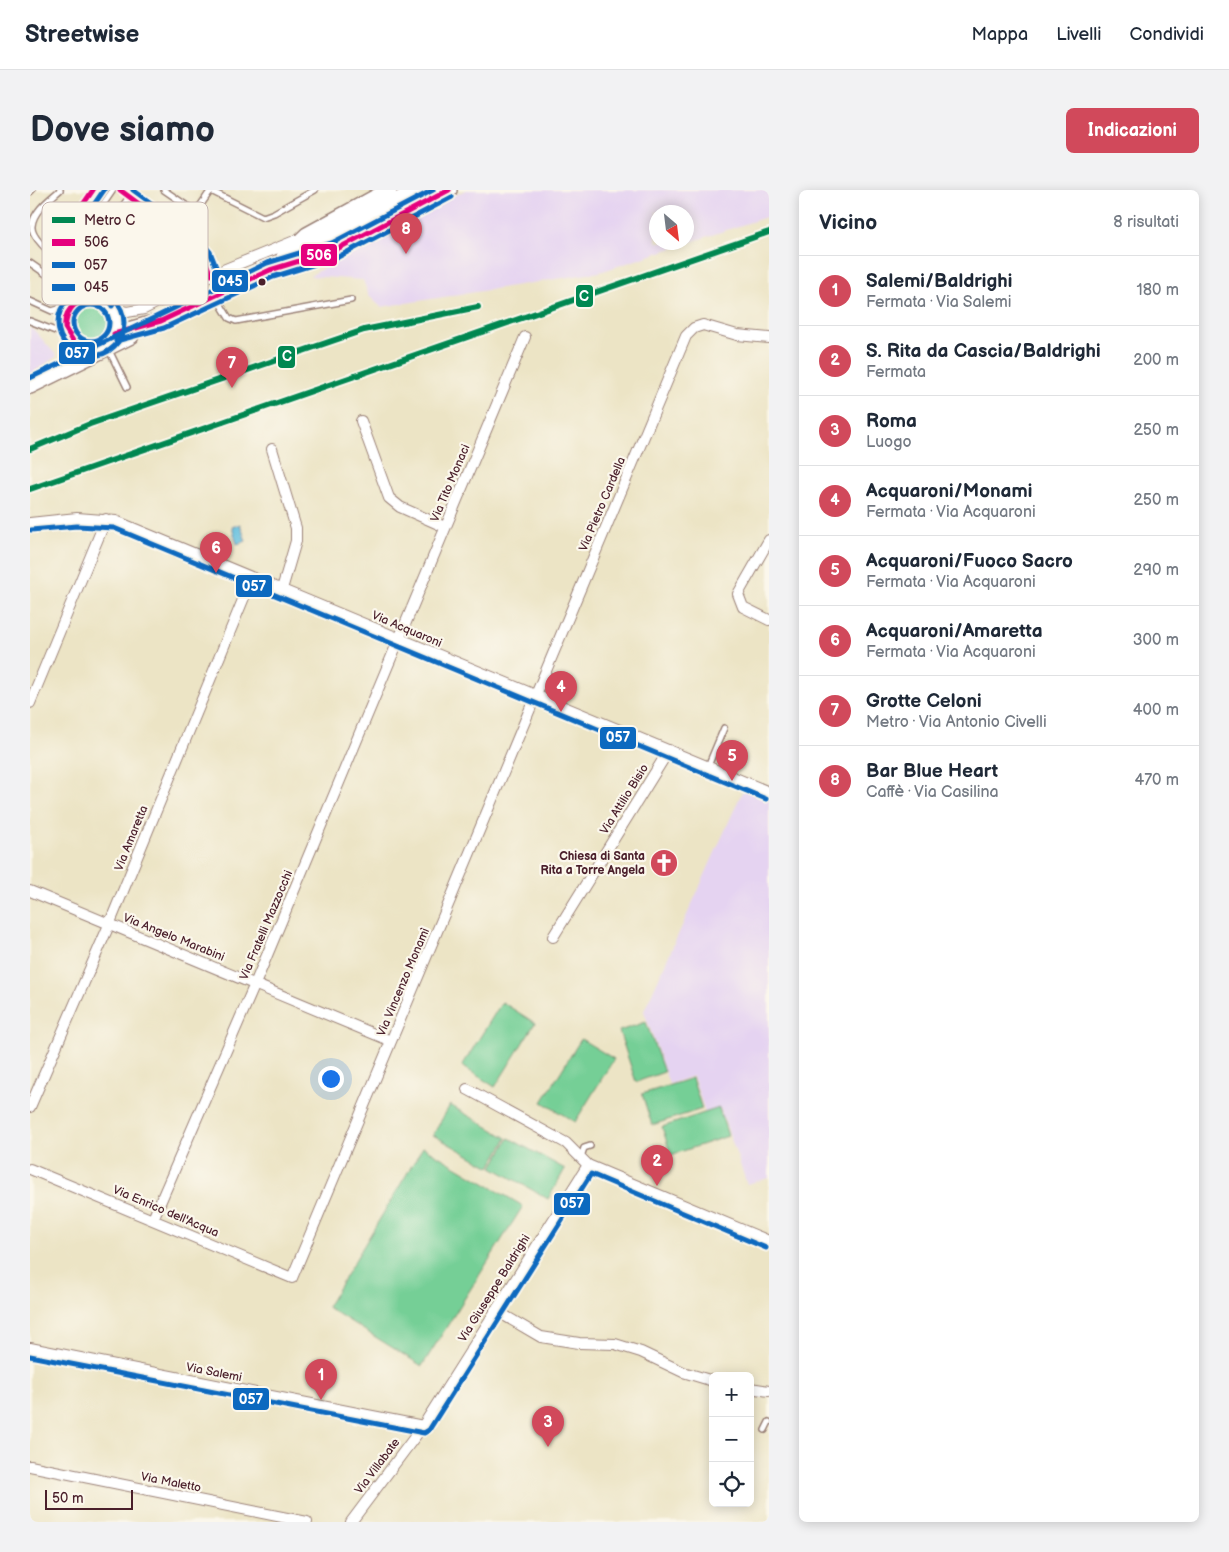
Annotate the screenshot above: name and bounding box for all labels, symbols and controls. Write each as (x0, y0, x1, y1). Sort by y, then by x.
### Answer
text: Streetwise (25, 20, 139, 49)
text: Mappa (971, 24, 1028, 45)
text: Livelli (1056, 24, 1102, 45)
text: Condividi (1130, 24, 1204, 45)
button: Indicazioni (1066, 108, 1199, 153)
text: Dove siamo (30, 109, 215, 152)
legend (42, 202, 208, 305)
north arrow (649, 205, 694, 250)
text: Vicino (819, 210, 877, 235)
text: Metro C (84, 212, 135, 229)
pin: 8 (390, 213, 422, 254)
text: 8 risultati (1113, 213, 1179, 232)
text: 506 (84, 234, 109, 251)
line badge: 506 (300, 243, 338, 267)
text: 506 (306, 247, 332, 264)
text: 057 (84, 257, 107, 274)
line badge: 045 (211, 269, 249, 293)
text: Salemi/Baldrighi (866, 270, 1012, 293)
text: 045 (217, 273, 243, 290)
unlabelled marker (257, 277, 267, 287)
text: 045 (84, 279, 109, 296)
text: 1 (832, 281, 838, 300)
text: 180 m (1137, 281, 1179, 300)
line badge: C (575, 284, 594, 308)
text: C (579, 288, 589, 305)
text: Fermata · Via Salemi (866, 293, 1011, 312)
text: S. Rita da Cascia/Baldrighi (866, 340, 1101, 363)
line badge: 057 (58, 341, 96, 365)
text: 057 (65, 345, 90, 362)
line badge: C (277, 345, 296, 369)
pin: 7 (216, 347, 248, 388)
text: C (282, 348, 292, 365)
text: 2 (830, 351, 840, 370)
text: 200 m (1133, 351, 1179, 370)
text: Fermata (866, 363, 926, 382)
text: Roma (866, 410, 917, 433)
text: 3 (830, 421, 840, 440)
text: 250 m (1133, 421, 1179, 440)
text: Luogo (866, 433, 912, 452)
street label: Via Tito Monaci (427, 442, 474, 524)
street label: Via Pietro Cardella (576, 455, 629, 554)
text: Acquaroni/Monami (866, 480, 1032, 503)
text: 4 (830, 491, 840, 510)
text: 250 m (1133, 491, 1179, 510)
text: Fermata · Via Acquaroni (866, 503, 1036, 522)
pin: 6 (200, 532, 232, 573)
text: Acquaroni/Fuoco Sacro (866, 550, 1073, 573)
text: 5 (830, 561, 840, 580)
text: 290 m (1133, 561, 1179, 580)
text: Fermata · Via Acquaroni (866, 573, 1036, 592)
line badge: 057 (235, 574, 273, 598)
text: 057 (242, 578, 267, 595)
street label: Via Acquaroni (369, 608, 444, 651)
text: Acquaroni/Amaretta (866, 620, 1043, 643)
text: 6 (830, 631, 840, 650)
text: 300 m (1133, 631, 1179, 650)
text: Fermata · Via Acquaroni (866, 643, 1036, 662)
pin: 4 (545, 671, 577, 712)
text: Grotte Celoni (866, 690, 982, 713)
text: 7 (831, 701, 839, 720)
text: 400 m (1133, 701, 1179, 720)
text: Metro · Via Antonio Civelli (866, 713, 1047, 732)
line badge: 057 (599, 726, 637, 750)
text: 057 (606, 729, 631, 746)
pin: 5 (716, 740, 748, 781)
text: Bar Blue Heart (866, 760, 998, 783)
street label: Via Attilio Bisio (597, 761, 652, 837)
text: 8 (830, 771, 840, 790)
text: 470 m (1134, 771, 1179, 790)
text: Caffè · Via Casilina (866, 783, 999, 802)
street label: Via Amaretta (112, 803, 151, 873)
church icon: Chiesa di Santa Rita a Torre Angela (649, 848, 679, 878)
place label: Chiesa di Santa Rita a Torre Angela (541, 849, 645, 878)
street label: Via Fratelli Mazzocchi (237, 868, 296, 982)
street label: Via Angelo Marabini (121, 910, 227, 965)
street label: Via Vincenzo Monamì (374, 926, 433, 1039)
your location (318, 1066, 344, 1092)
pin: 2 (641, 1145, 673, 1186)
street label: Via Enrico dell'Acqua (110, 1182, 221, 1241)
line badge: 057 (553, 1192, 591, 1216)
text: 057 (560, 1195, 585, 1212)
street label: Via Giuseppe Baldrighi (455, 1232, 534, 1345)
pin: 1 (305, 1359, 337, 1400)
street label: Via Salemi (185, 1360, 243, 1385)
map controls (709, 1372, 754, 1507)
button: + (709, 1372, 754, 1417)
line badge: 057 (232, 1387, 270, 1411)
text: 057 (239, 1391, 264, 1408)
pin: 3 (532, 1406, 564, 1447)
button: − (709, 1417, 754, 1462)
street label: Via Villabate (351, 1435, 403, 1497)
button: locate (709, 1462, 754, 1507)
street label: Via Maletto (140, 1469, 202, 1496)
scale bar (45, 1487, 132, 1510)
text: 50 m (52, 1490, 84, 1507)

